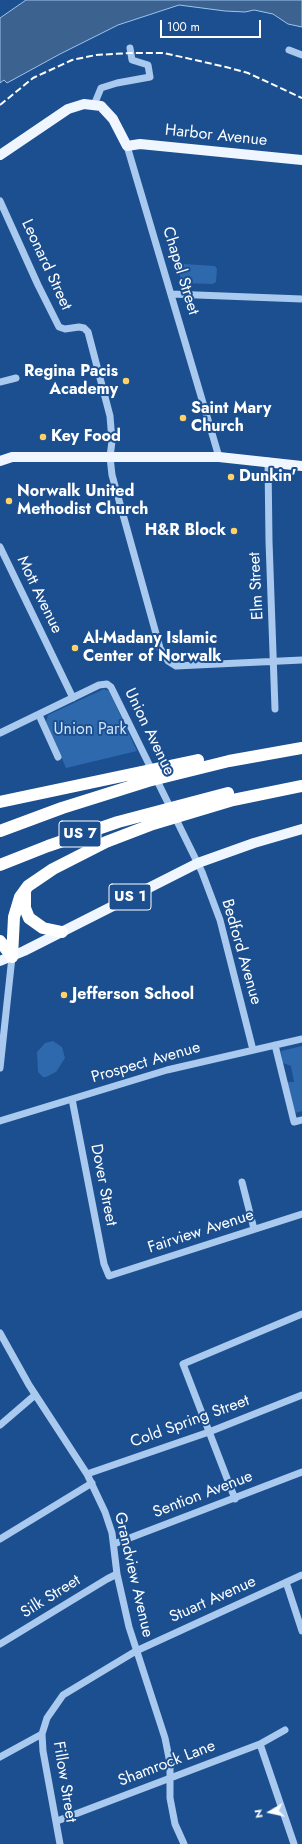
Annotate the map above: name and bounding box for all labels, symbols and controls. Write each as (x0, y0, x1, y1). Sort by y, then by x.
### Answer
scale bar (162, 12, 263, 38)
text: 100 m (167, 18, 200, 36)
street label: Harbor Avenue (164, 121, 268, 151)
street label: Leonard Street (17, 217, 75, 313)
street label: Chapel Street (158, 225, 202, 317)
place label: Regina Pacis Academy (24, 362, 118, 400)
marker: Regina Pacis Academy (121, 376, 131, 386)
place label: Saint Mary Church (191, 399, 271, 437)
marker: Saint Mary Church (178, 413, 188, 423)
place label: Key Food (51, 427, 121, 447)
marker: Key Food (38, 432, 48, 442)
place label: Dunkin' (239, 467, 296, 487)
marker: Dunkin' (226, 472, 236, 482)
place label: Norwalk United Methodist Church (17, 482, 148, 520)
marker: Norwalk United Methodist Church (4, 496, 14, 506)
place label: H&R Block (145, 521, 226, 541)
marker: H&R Block (229, 526, 239, 536)
street label: Elm Street (246, 552, 268, 620)
street label: Mott Avenue (12, 553, 66, 637)
place label: Al-Madany Islamic Center of Norwalk (83, 629, 222, 667)
marker: Al-Madany Islamic Center of Norwalk (70, 643, 80, 653)
street label: Union Avenue (120, 685, 178, 779)
park label: Union Park (53, 720, 127, 740)
road number: US 7 (59, 821, 101, 847)
road number: US 1 (109, 884, 151, 910)
street label: Bedford Avenue (217, 897, 265, 1007)
place label: Jefferson School (72, 985, 194, 1005)
marker: Jefferson School (59, 990, 69, 1000)
street label: Prospect Avenue (89, 1038, 203, 1088)
street label: Dover Street (86, 1142, 120, 1228)
street label: Fairview Avenue (146, 1206, 256, 1258)
street label: Cold Spring Street (128, 1392, 252, 1452)
street label: Sention Avenue (150, 1467, 256, 1523)
street label: Grandview Avenue (109, 1511, 157, 1639)
street label: Silk Street (18, 1571, 84, 1623)
street label: Stuart Avenue (167, 1572, 259, 1628)
street label: Shamrock Lane (116, 1737, 218, 1791)
street label: Fillow Street (48, 1740, 80, 1824)
north arrow (250, 1792, 290, 1832)
text: N (250, 1808, 267, 1819)

